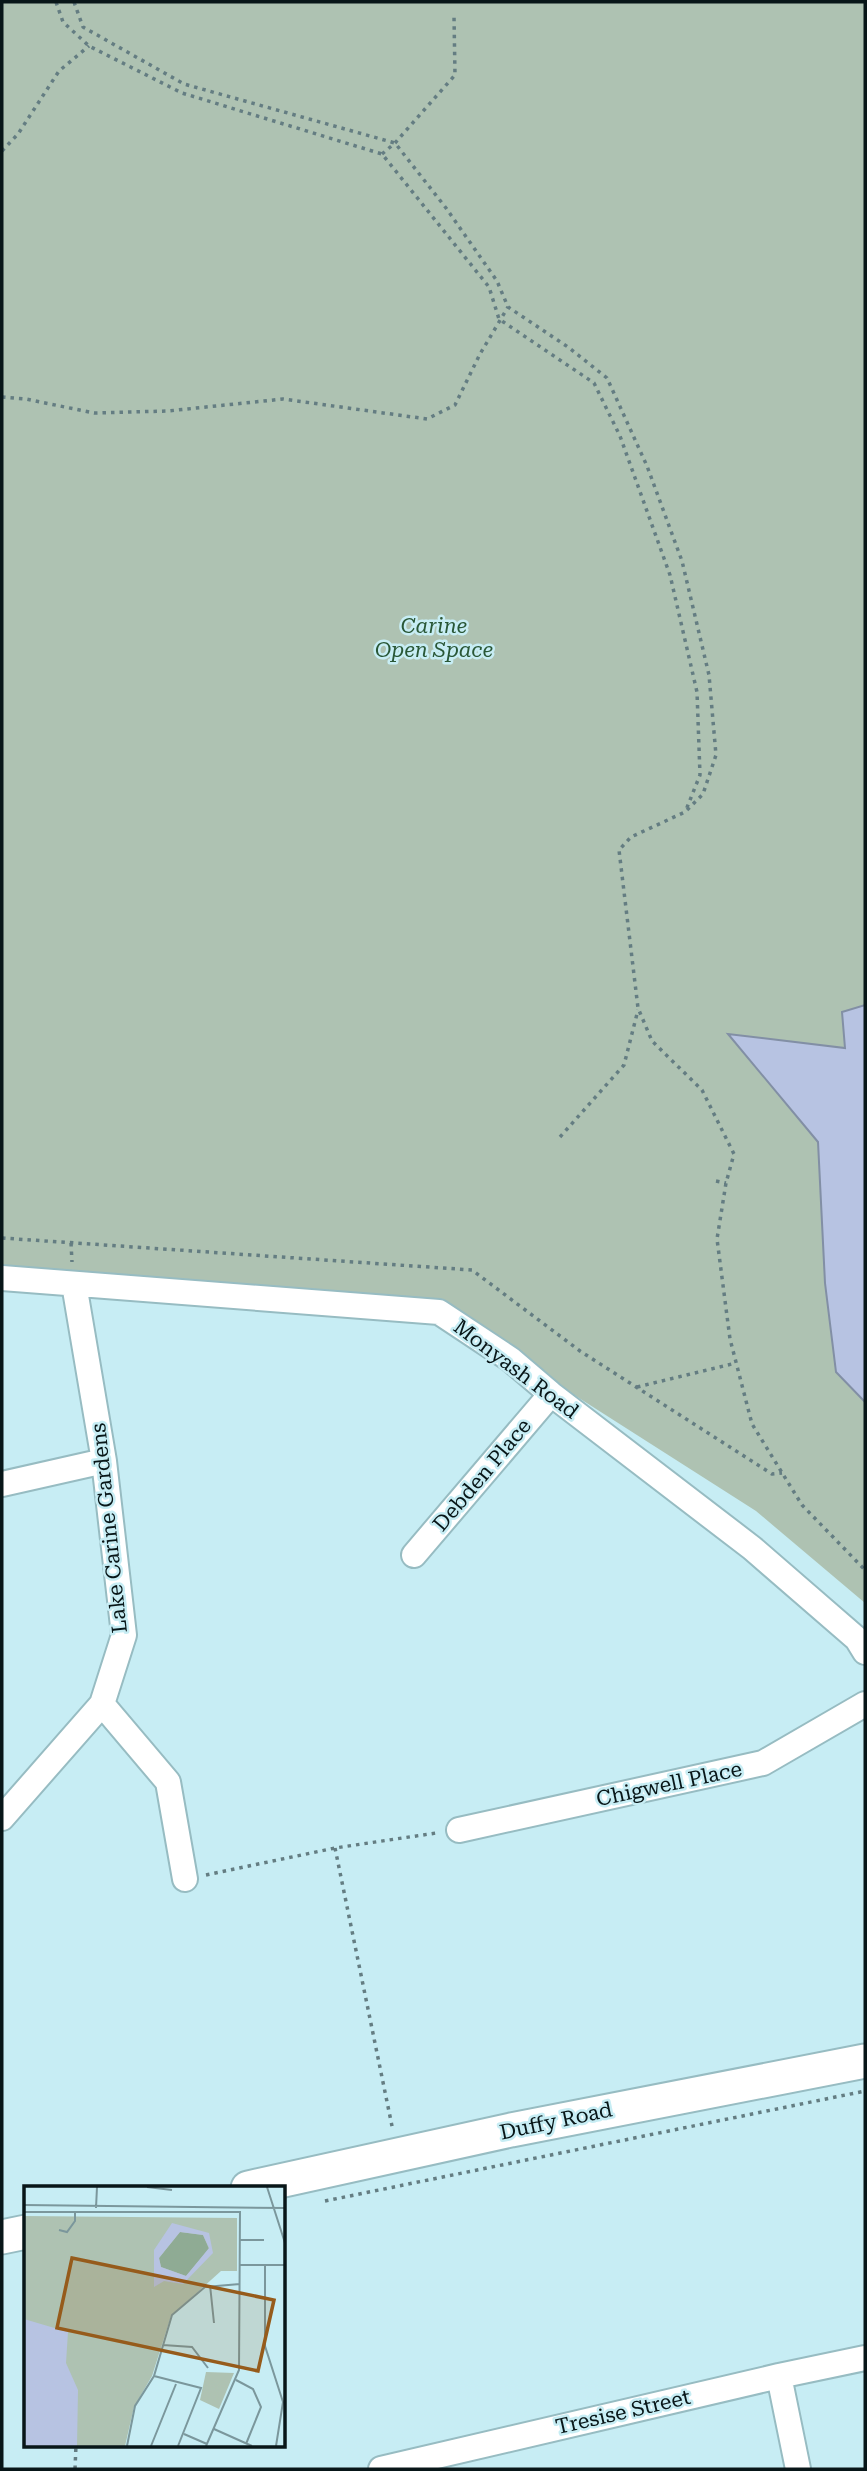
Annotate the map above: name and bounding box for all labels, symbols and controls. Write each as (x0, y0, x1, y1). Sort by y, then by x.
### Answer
park label: Carine Open Space (375, 614, 493, 662)
street label: Monyash Road (449, 1314, 583, 1424)
street label: Debden Place (428, 1414, 536, 1536)
street label: Lake Carine Gardens (86, 1422, 132, 1634)
street label: Chigwell Place (594, 1757, 744, 1811)
street label: Duffy Road (498, 2097, 615, 2145)
inset map (24, 2186, 285, 2446)
street label: Tresise Street (553, 2385, 693, 2439)

